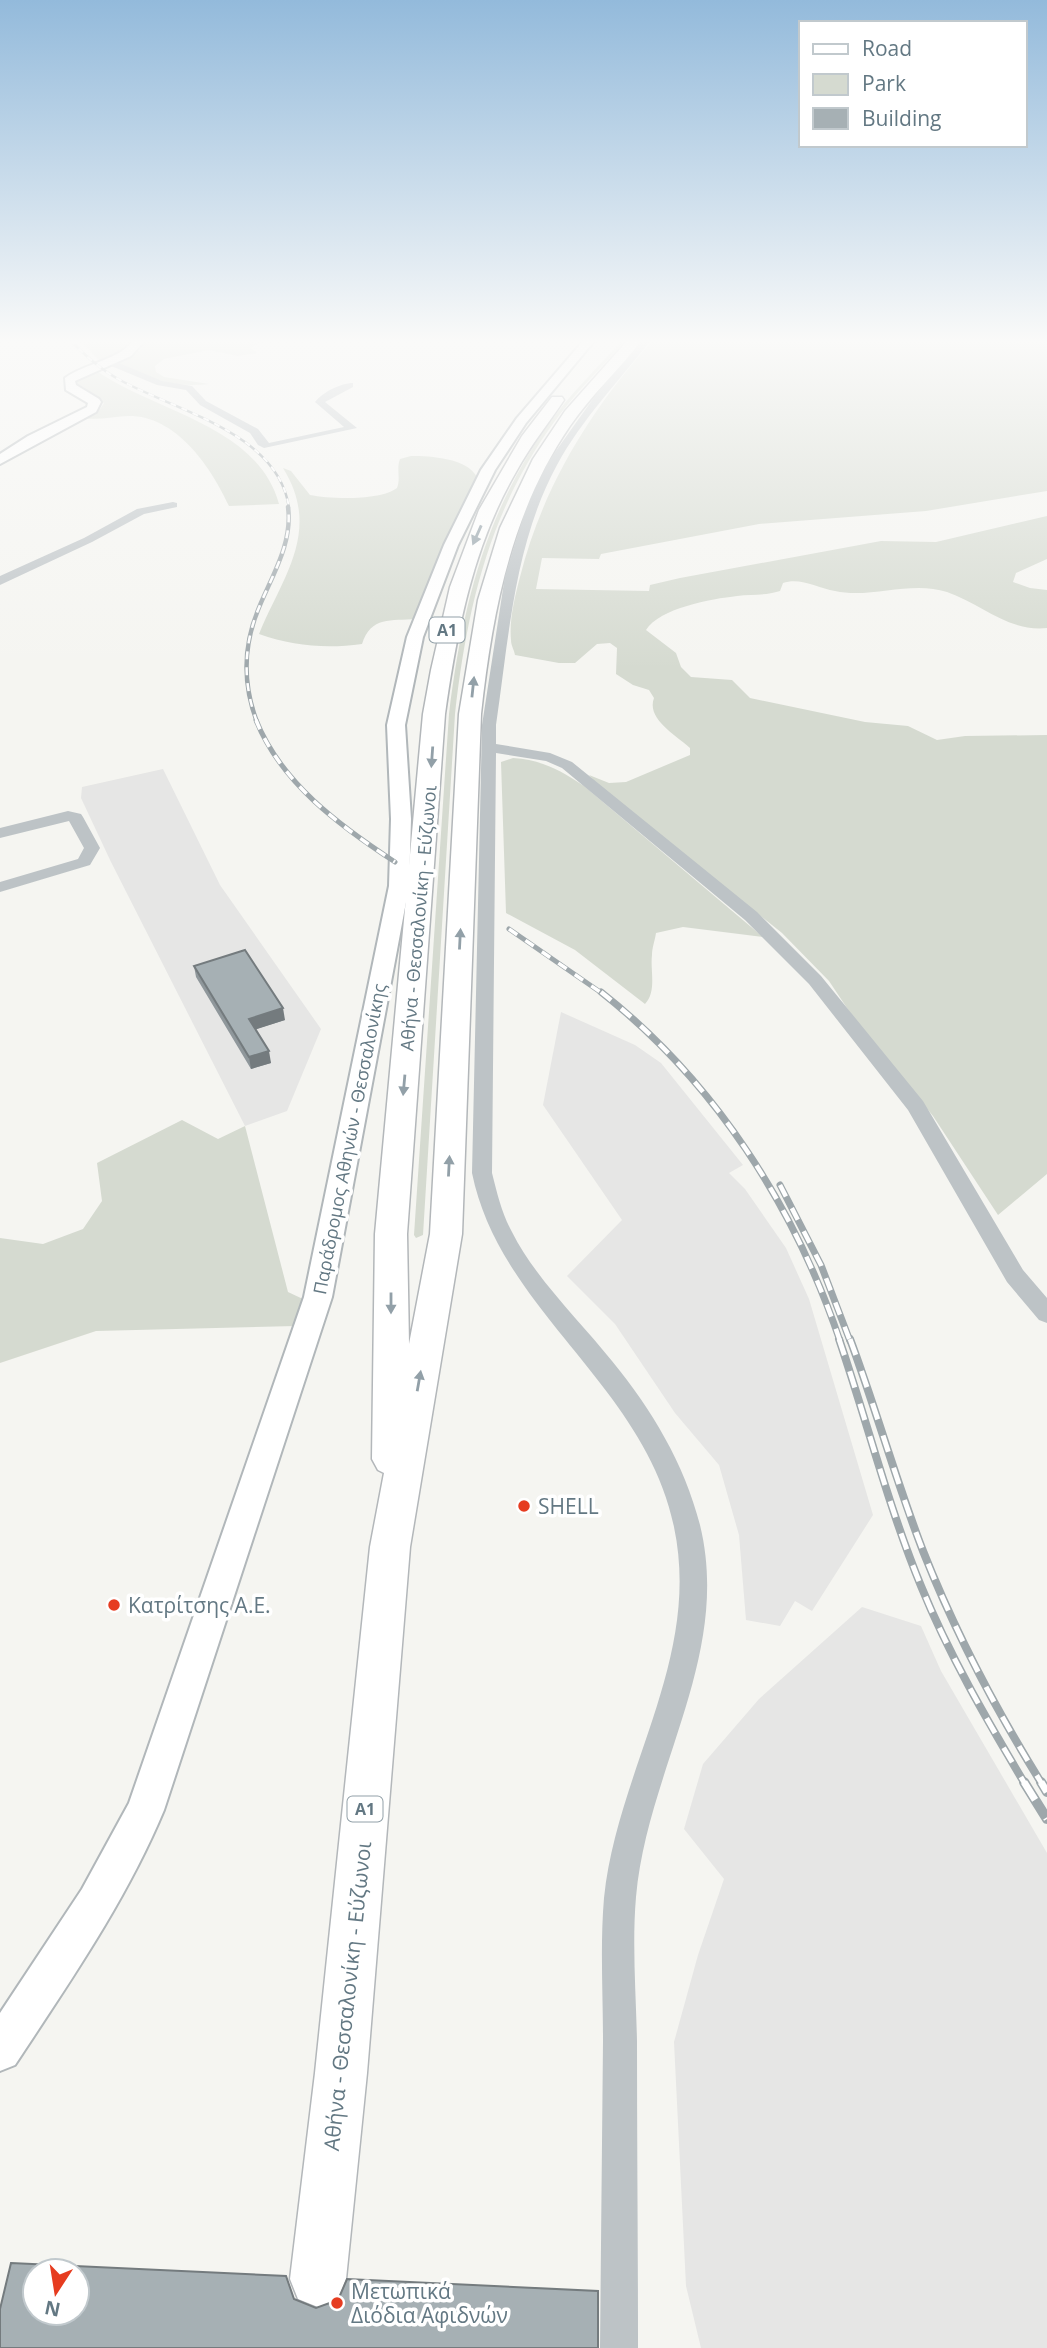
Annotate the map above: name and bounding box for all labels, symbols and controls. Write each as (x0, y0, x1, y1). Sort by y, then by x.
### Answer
legend (799, 21, 1026, 147)
text: Road (862, 34, 912, 62)
text: Park (862, 69, 906, 97)
text: Building (862, 104, 941, 132)
one-way arrow (471, 525, 482, 546)
road number: Α1 (430, 618, 464, 642)
one-way arrow (467, 676, 478, 698)
one-way arrow (426, 746, 437, 768)
street label: Αθήνα - Θεσσαλονίκη - Εύζωνοι (394, 784, 442, 1052)
one-way arrow (455, 927, 466, 949)
street label: Παράδρομος Αθηνών - Θεσσαλονίκης (307, 981, 391, 1297)
one-way arrow (398, 1074, 409, 1096)
one-way arrow (444, 1155, 455, 1177)
one-way arrow (385, 1292, 397, 1314)
one-way arrow (414, 1370, 425, 1392)
place label: SHELL (538, 1492, 599, 1520)
marker: SHELL (516, 1498, 532, 1514)
place label: Κατρίτσης Α.Ε. (128, 1591, 271, 1619)
marker: Κατρίτσης Α.Ε. (106, 1597, 122, 1613)
road number: Α1 (348, 1797, 382, 1822)
street label: Αθήνα - Θεσσαλονίκη - Εύζωνοι (317, 1840, 377, 2152)
north arrow (21, 2257, 91, 2327)
place label: Μετωπικά Διόδια Αφιδνών (351, 2277, 508, 2329)
text: N (42, 2294, 63, 2323)
marker: Μετωπικά Διόδια Αφιδνών (329, 2295, 345, 2311)

